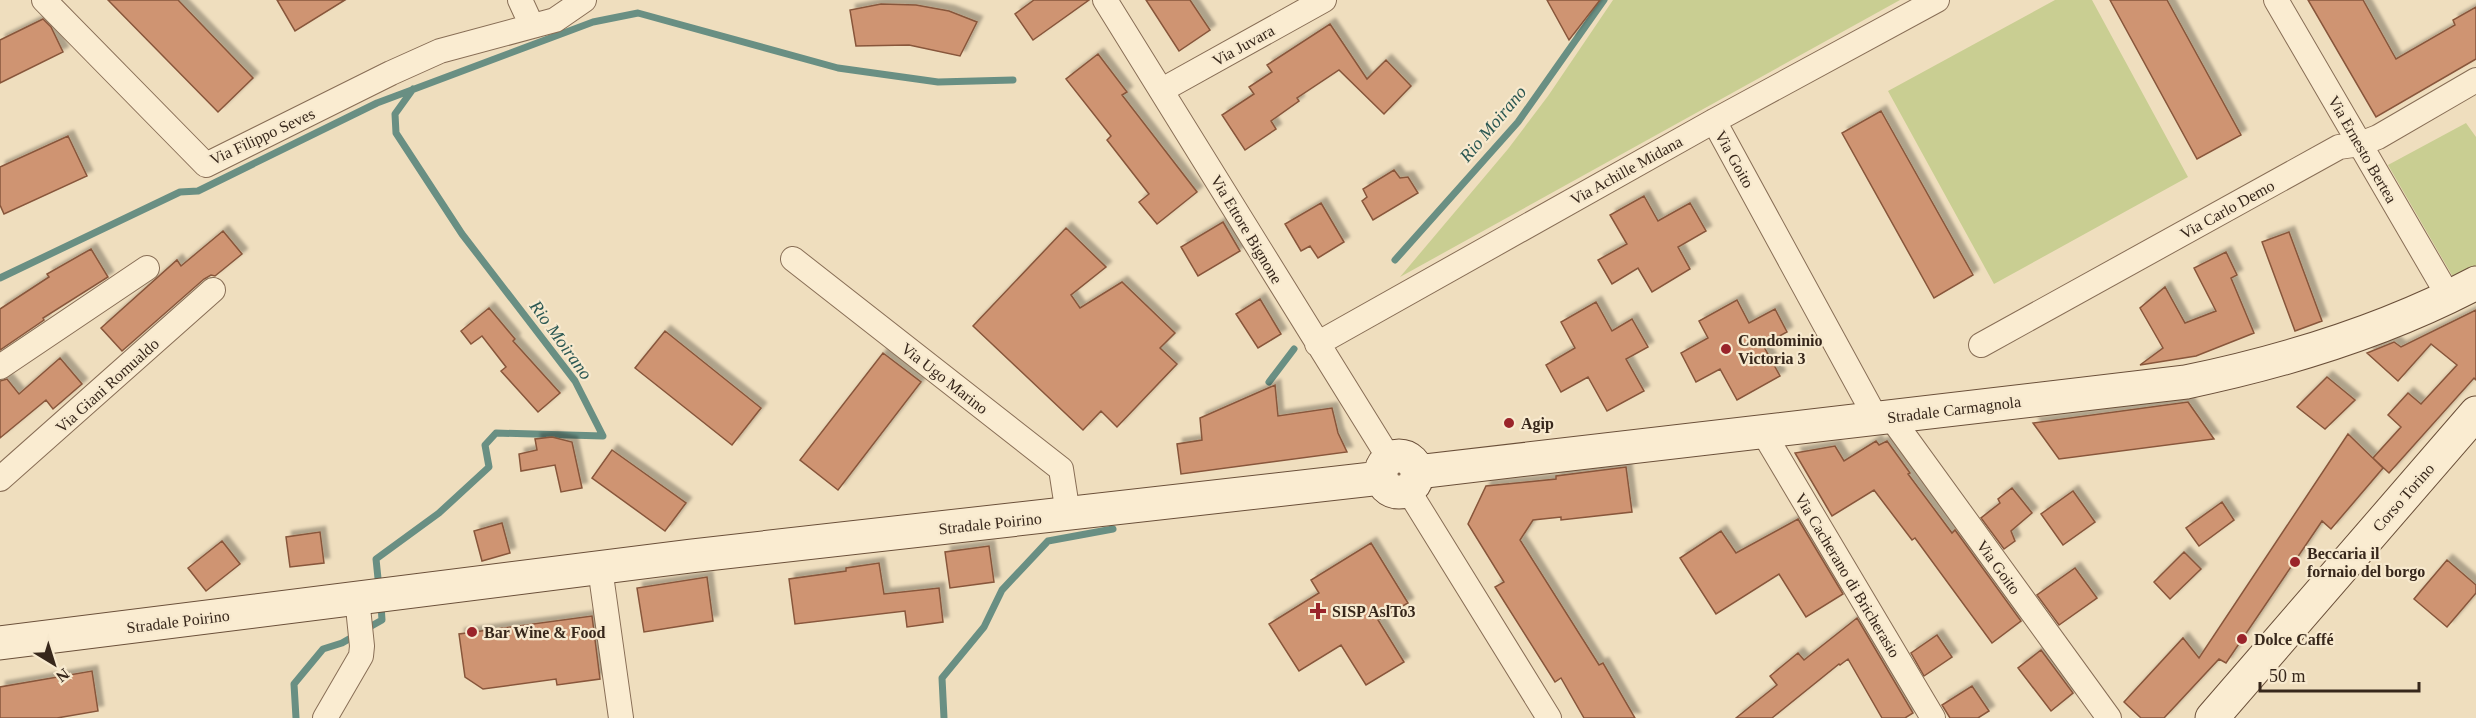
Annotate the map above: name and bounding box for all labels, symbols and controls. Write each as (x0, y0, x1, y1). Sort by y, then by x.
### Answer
street label: Via Juvara (1209, 22, 1277, 69)
water label: Rio Moirano (1455, 82, 1530, 167)
street label: Via Ernesto Bertea (2325, 93, 2400, 206)
street label: Via Filippo Seves (207, 105, 318, 169)
street label: Via Goito (1712, 128, 1757, 191)
street label: Via Achille Midana (1567, 133, 1685, 208)
street label: Via Ettore Bignone (1207, 172, 1286, 287)
street label: Via Carlo Demo (2177, 177, 2277, 242)
water label: Rio Moirano (525, 296, 596, 383)
place label: Condominio Victoria 3 (1738, 332, 1822, 367)
street label: Via Giani Romualdo (52, 335, 162, 436)
street label: Via Ugo Marino (898, 339, 991, 418)
marker: Condominio Victoria 3 (1719, 342, 1733, 356)
street label: Stradale Carmagnola (1886, 393, 2022, 427)
place label: Agip (1521, 415, 1554, 433)
marker: Agip (1502, 416, 1516, 430)
street label: Corso Torino (2369, 460, 2437, 535)
street label: Via Cacherano di Bricherasio (1792, 490, 1903, 661)
street label: Stradale Poirino (938, 510, 1042, 537)
street label: Via Goito (1973, 537, 2024, 598)
place label: Beccaria il fornaio del borgo (2307, 545, 2425, 581)
marker: Beccaria il fornaio del borgo (2288, 555, 2302, 569)
marker: SISP AslTo3 (1309, 602, 1327, 620)
place label: SISP AslTo3 (1332, 603, 1415, 620)
street label: Stradale Poirino (126, 607, 230, 636)
place label: Bar Wine & Food (484, 624, 605, 641)
marker: Bar Wine & Food (465, 625, 479, 639)
place label: Dolce Caffé (2254, 631, 2334, 648)
marker: Dolce Caffé (2235, 632, 2249, 646)
north arrow (24, 634, 84, 694)
scale bar (2260, 655, 2419, 693)
text: N (53, 665, 73, 686)
text: 50 m (2269, 666, 2306, 686)

